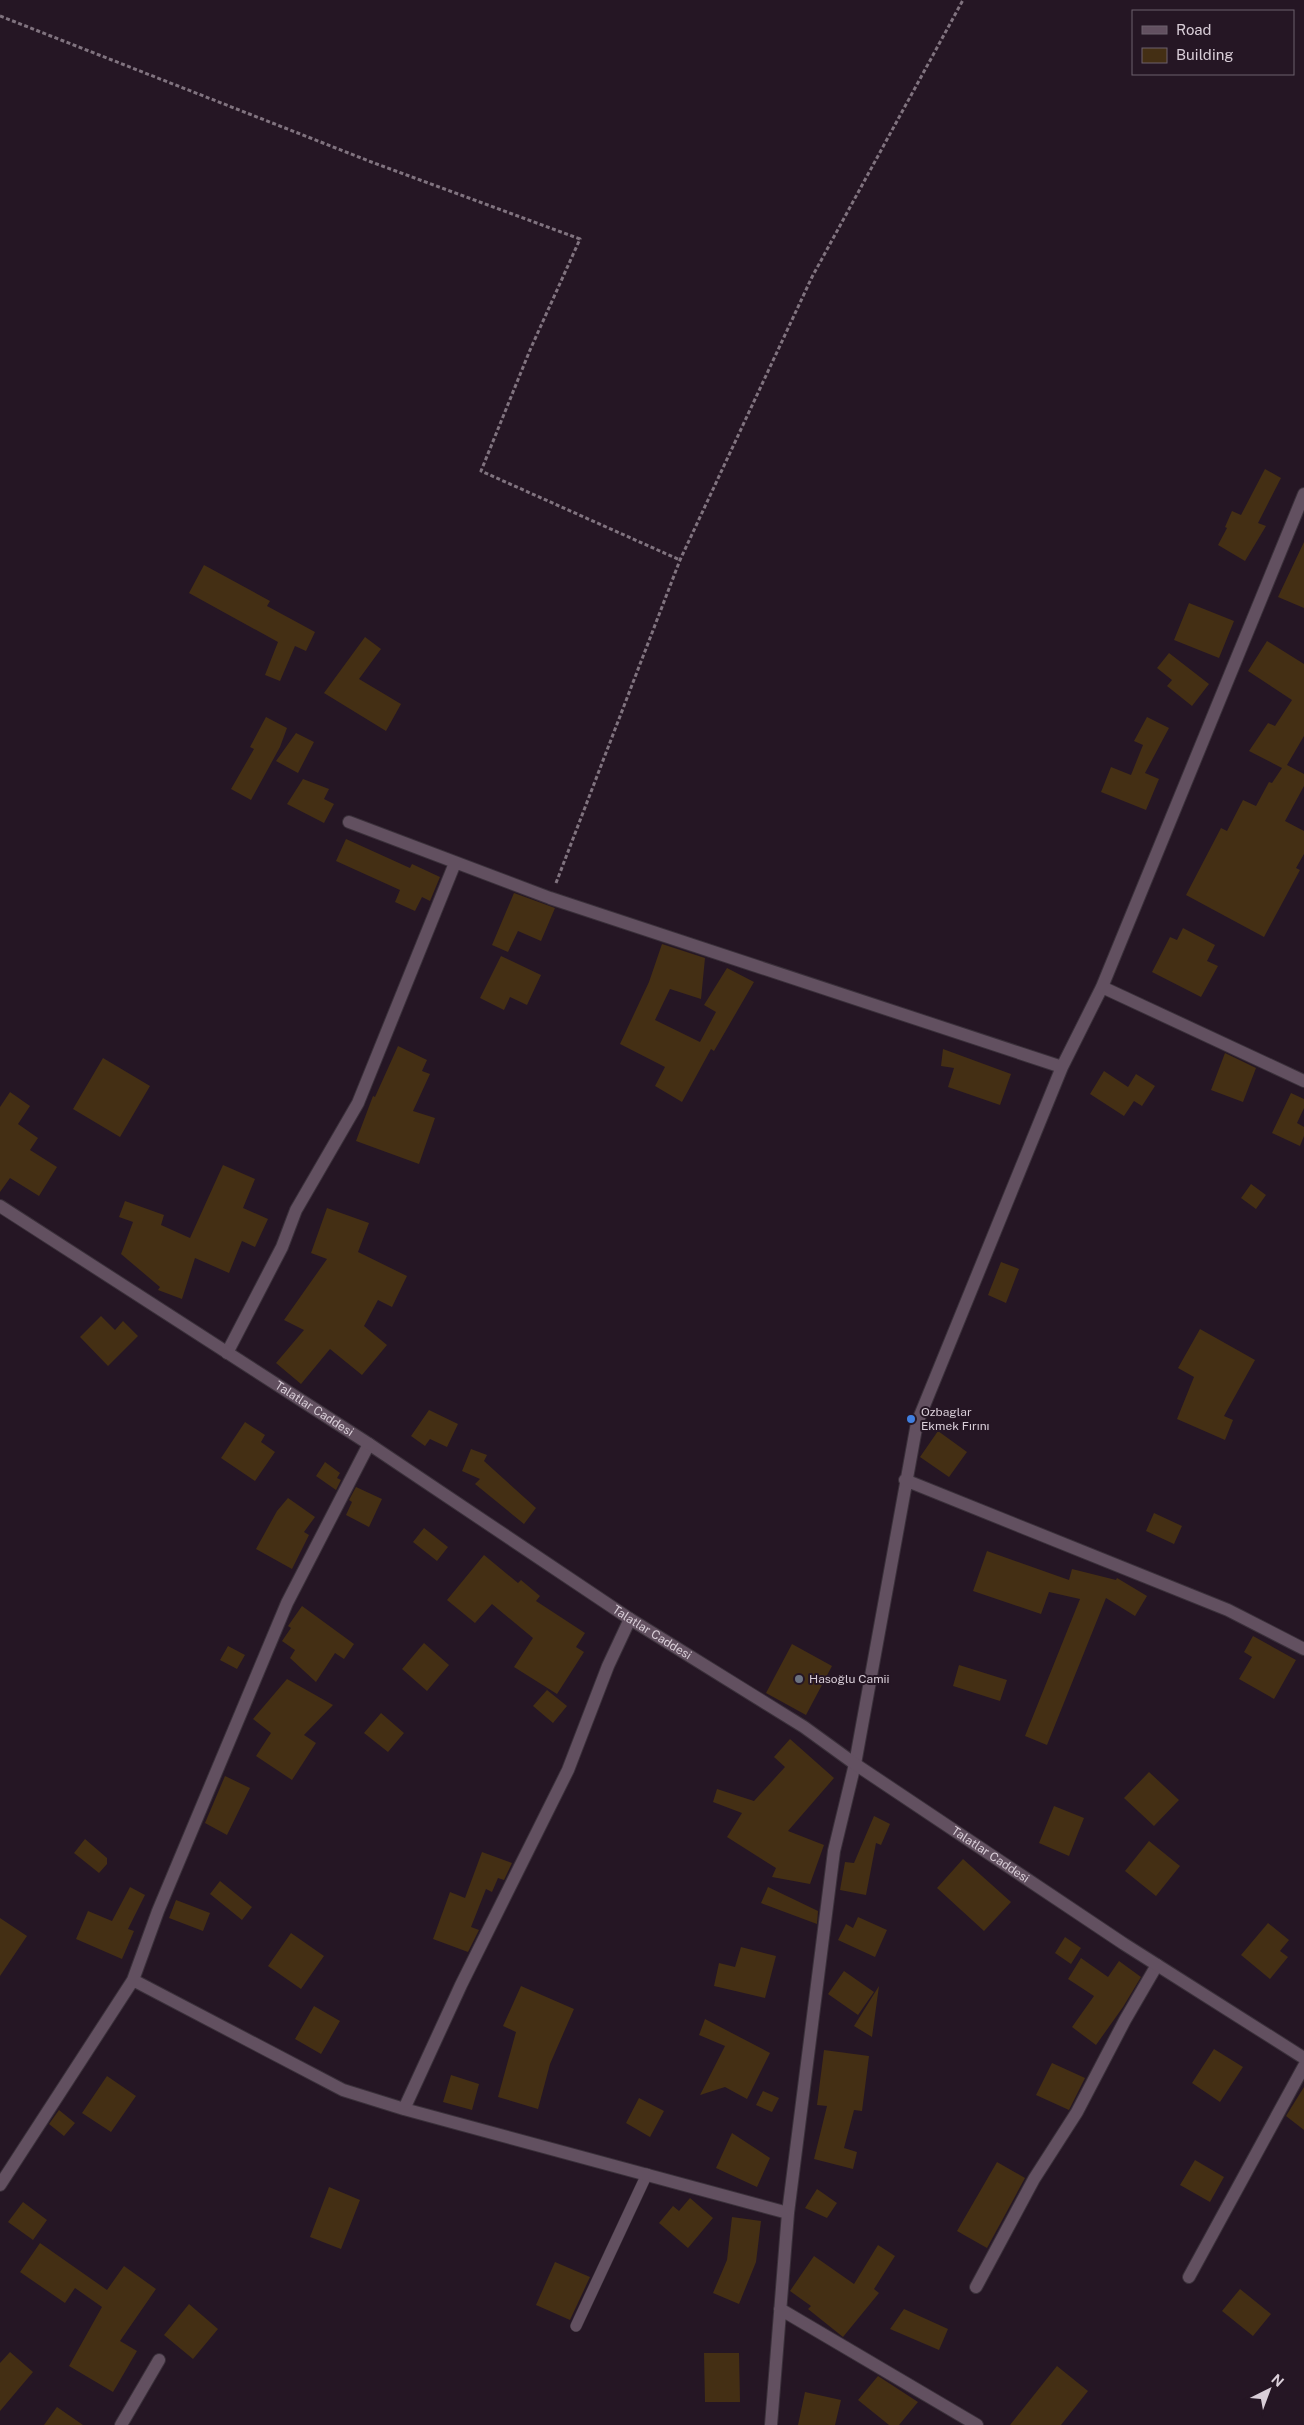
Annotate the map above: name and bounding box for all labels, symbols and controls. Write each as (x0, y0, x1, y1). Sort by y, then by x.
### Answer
legend (1132, 10, 1294, 75)
text: Road (1176, 21, 1212, 38)
text: Building (1176, 46, 1234, 63)
street label: Talatlar Caddesi (272, 1378, 356, 1439)
place label: Ozbaglar Ekmek Fırını (921, 1405, 989, 1433)
marker: Ozbaglar Ekmek Fırını (905, 1413, 917, 1425)
street label: Talatlar Caddesi (610, 1602, 694, 1662)
place label: Hasoğlu Camii (809, 1672, 890, 1686)
marker: Hasoğlu Camii (793, 1673, 805, 1685)
street label: Talatlar Caddesi (949, 1824, 1032, 1886)
north arrow (1244, 2365, 1294, 2415)
text: N (1268, 2371, 1287, 2390)

